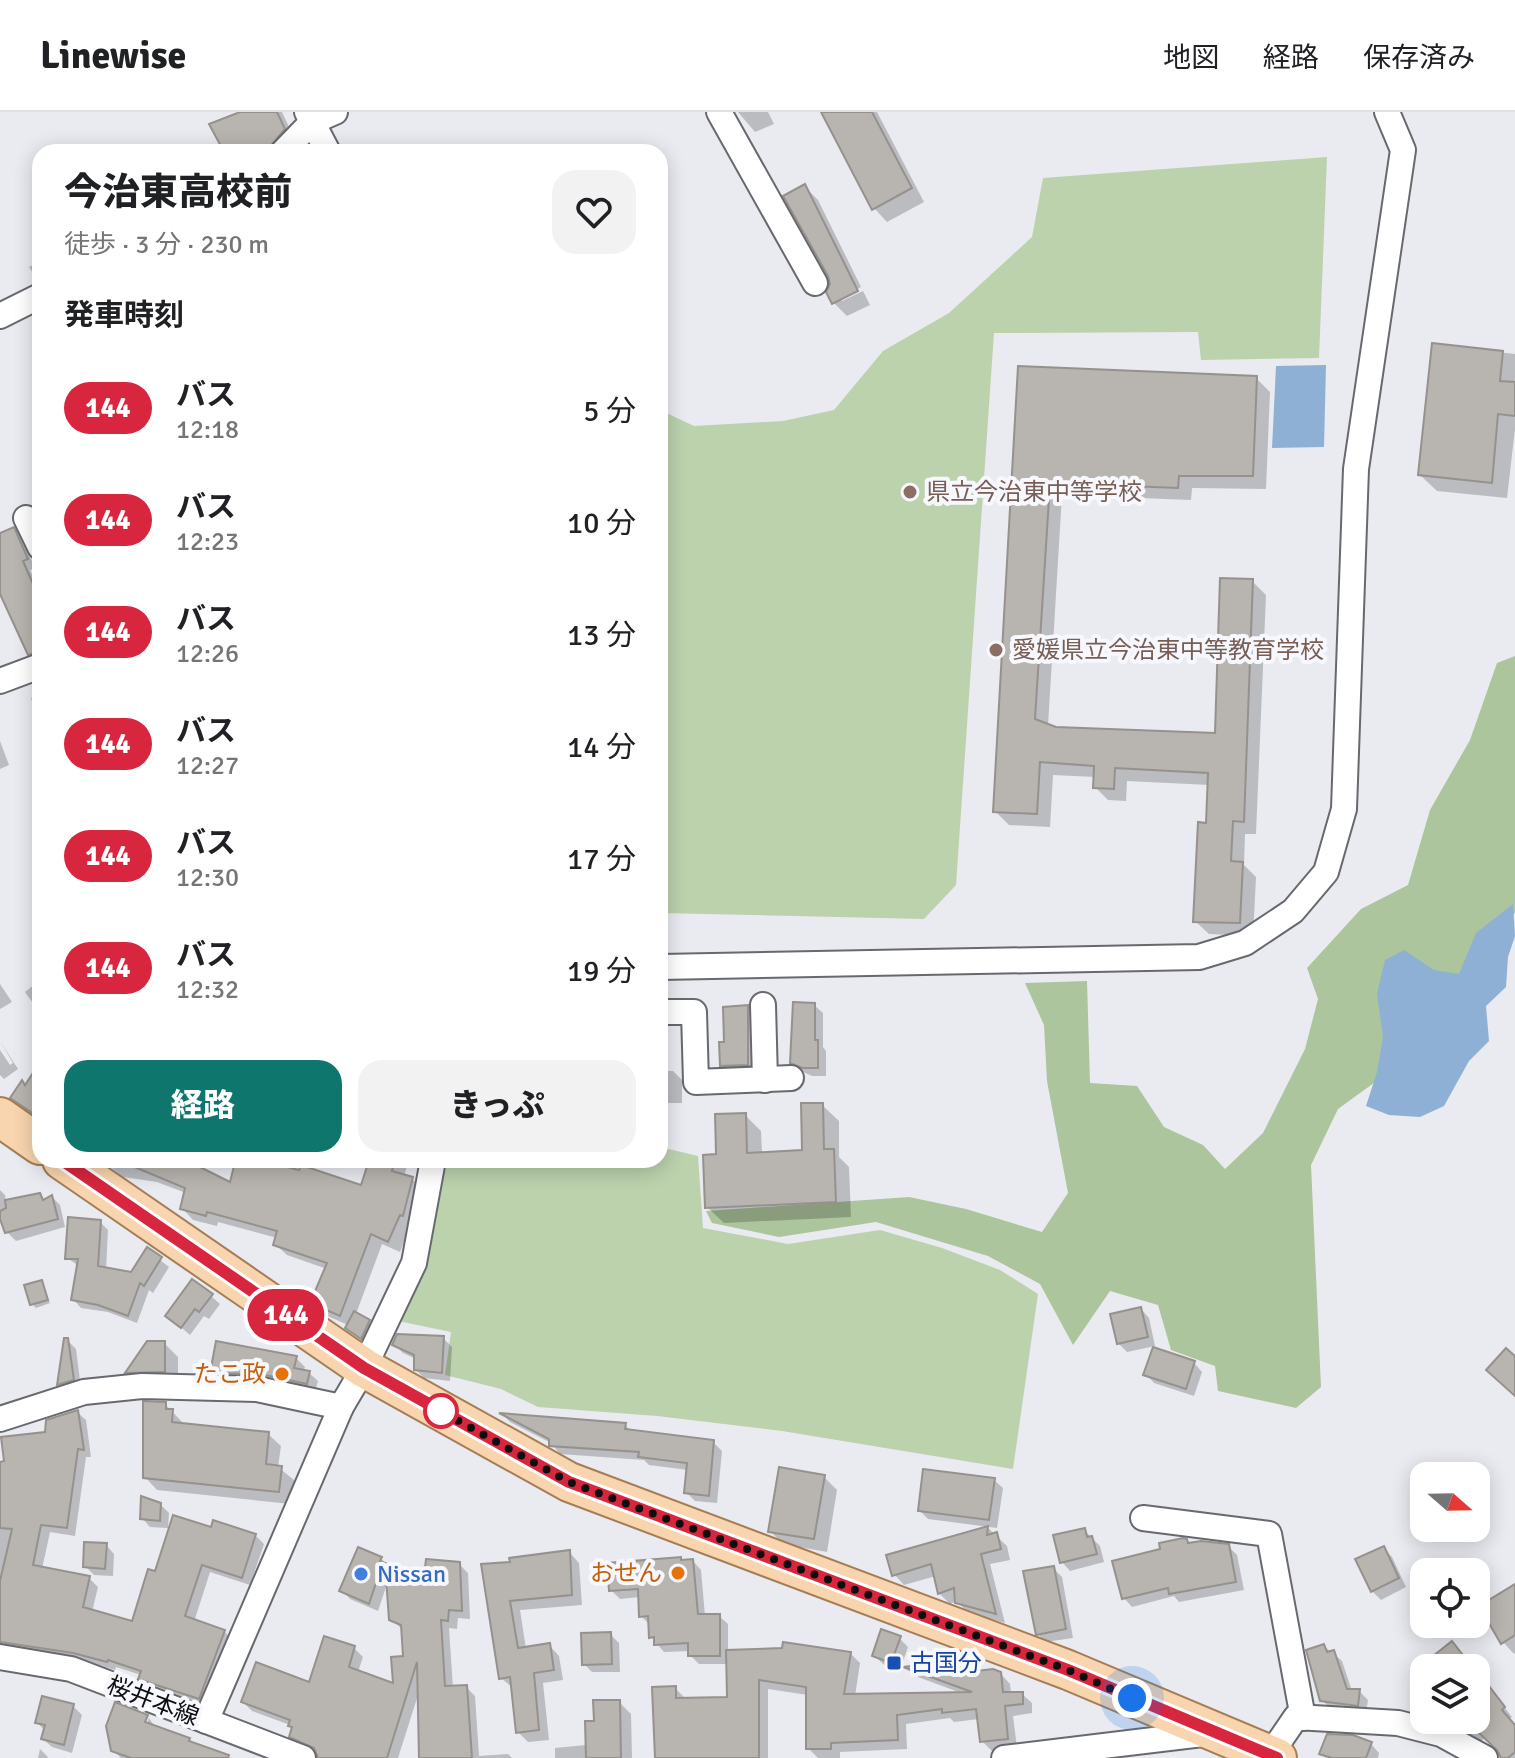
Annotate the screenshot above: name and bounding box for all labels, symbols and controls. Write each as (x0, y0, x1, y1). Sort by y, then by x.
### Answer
text: Linewise (40, 32, 187, 79)
text: 地図 (1163, 41, 1219, 75)
text: 経路 (1263, 41, 1319, 75)
text: 保存済み (1363, 41, 1475, 75)
text: 今治東高校前 (64, 169, 292, 216)
button: heart (552, 170, 636, 254)
text: 徒歩 · 3 分 · 230 m (64, 229, 269, 261)
text: 発車時刻 (64, 297, 184, 334)
text: バス (176, 377, 236, 414)
text: 144 (85, 391, 131, 425)
text: 5 分 (583, 393, 636, 430)
text: 12:18 (176, 414, 239, 446)
place label: 県立今治東中等学校 (926, 477, 1142, 507)
marker: 県立今治東中等学校 (901, 483, 919, 501)
text: バス (176, 489, 236, 526)
text: 144 (85, 503, 131, 537)
text: 10 分 (567, 505, 636, 542)
text: 12:23 (176, 526, 239, 558)
text: バス (176, 601, 236, 638)
text: 144 (85, 615, 131, 649)
text: 13 分 (567, 617, 636, 654)
place label: 愛媛県立今治東中等教育学校 (1012, 635, 1324, 665)
text: 12:26 (176, 638, 239, 670)
marker: 愛媛県立今治東中等教育学校 (987, 641, 1005, 659)
text: バス (176, 713, 236, 750)
text: 144 (85, 727, 131, 761)
text: 14 分 (567, 729, 636, 766)
text: 12:27 (176, 750, 239, 782)
text: バス (176, 825, 236, 862)
text: 144 (85, 839, 131, 873)
text: 17 分 (567, 841, 636, 878)
text: 12:30 (176, 862, 239, 894)
text: バス (176, 937, 236, 974)
text: 144 (85, 951, 131, 985)
text: 19 分 (567, 953, 636, 990)
text: 12:32 (176, 974, 239, 1006)
button: 経路 (64, 1060, 342, 1152)
button: きっぷ (358, 1060, 636, 1152)
line badge: 144 (240, 1289, 332, 1341)
text: 144 (263, 1298, 309, 1332)
place label: たこ政 (194, 1359, 266, 1389)
marker: たこ政 (273, 1365, 291, 1383)
unlabelled marker (424, 1394, 458, 1428)
north arrow (1410, 1462, 1490, 1542)
map controls (1410, 1462, 1490, 1734)
place label: おせん (590, 1558, 662, 1588)
button: locate (1410, 1558, 1490, 1638)
place label: Nissan (377, 1559, 446, 1589)
marker: おせん (669, 1564, 687, 1582)
marker: Nissan (352, 1565, 370, 1583)
place label: 古国分 (910, 1648, 982, 1678)
marker: 古国分 (885, 1654, 903, 1672)
button: layers (1410, 1654, 1490, 1734)
street label: 桜井本線 (103, 1670, 203, 1732)
your location (1112, 1678, 1152, 1718)

